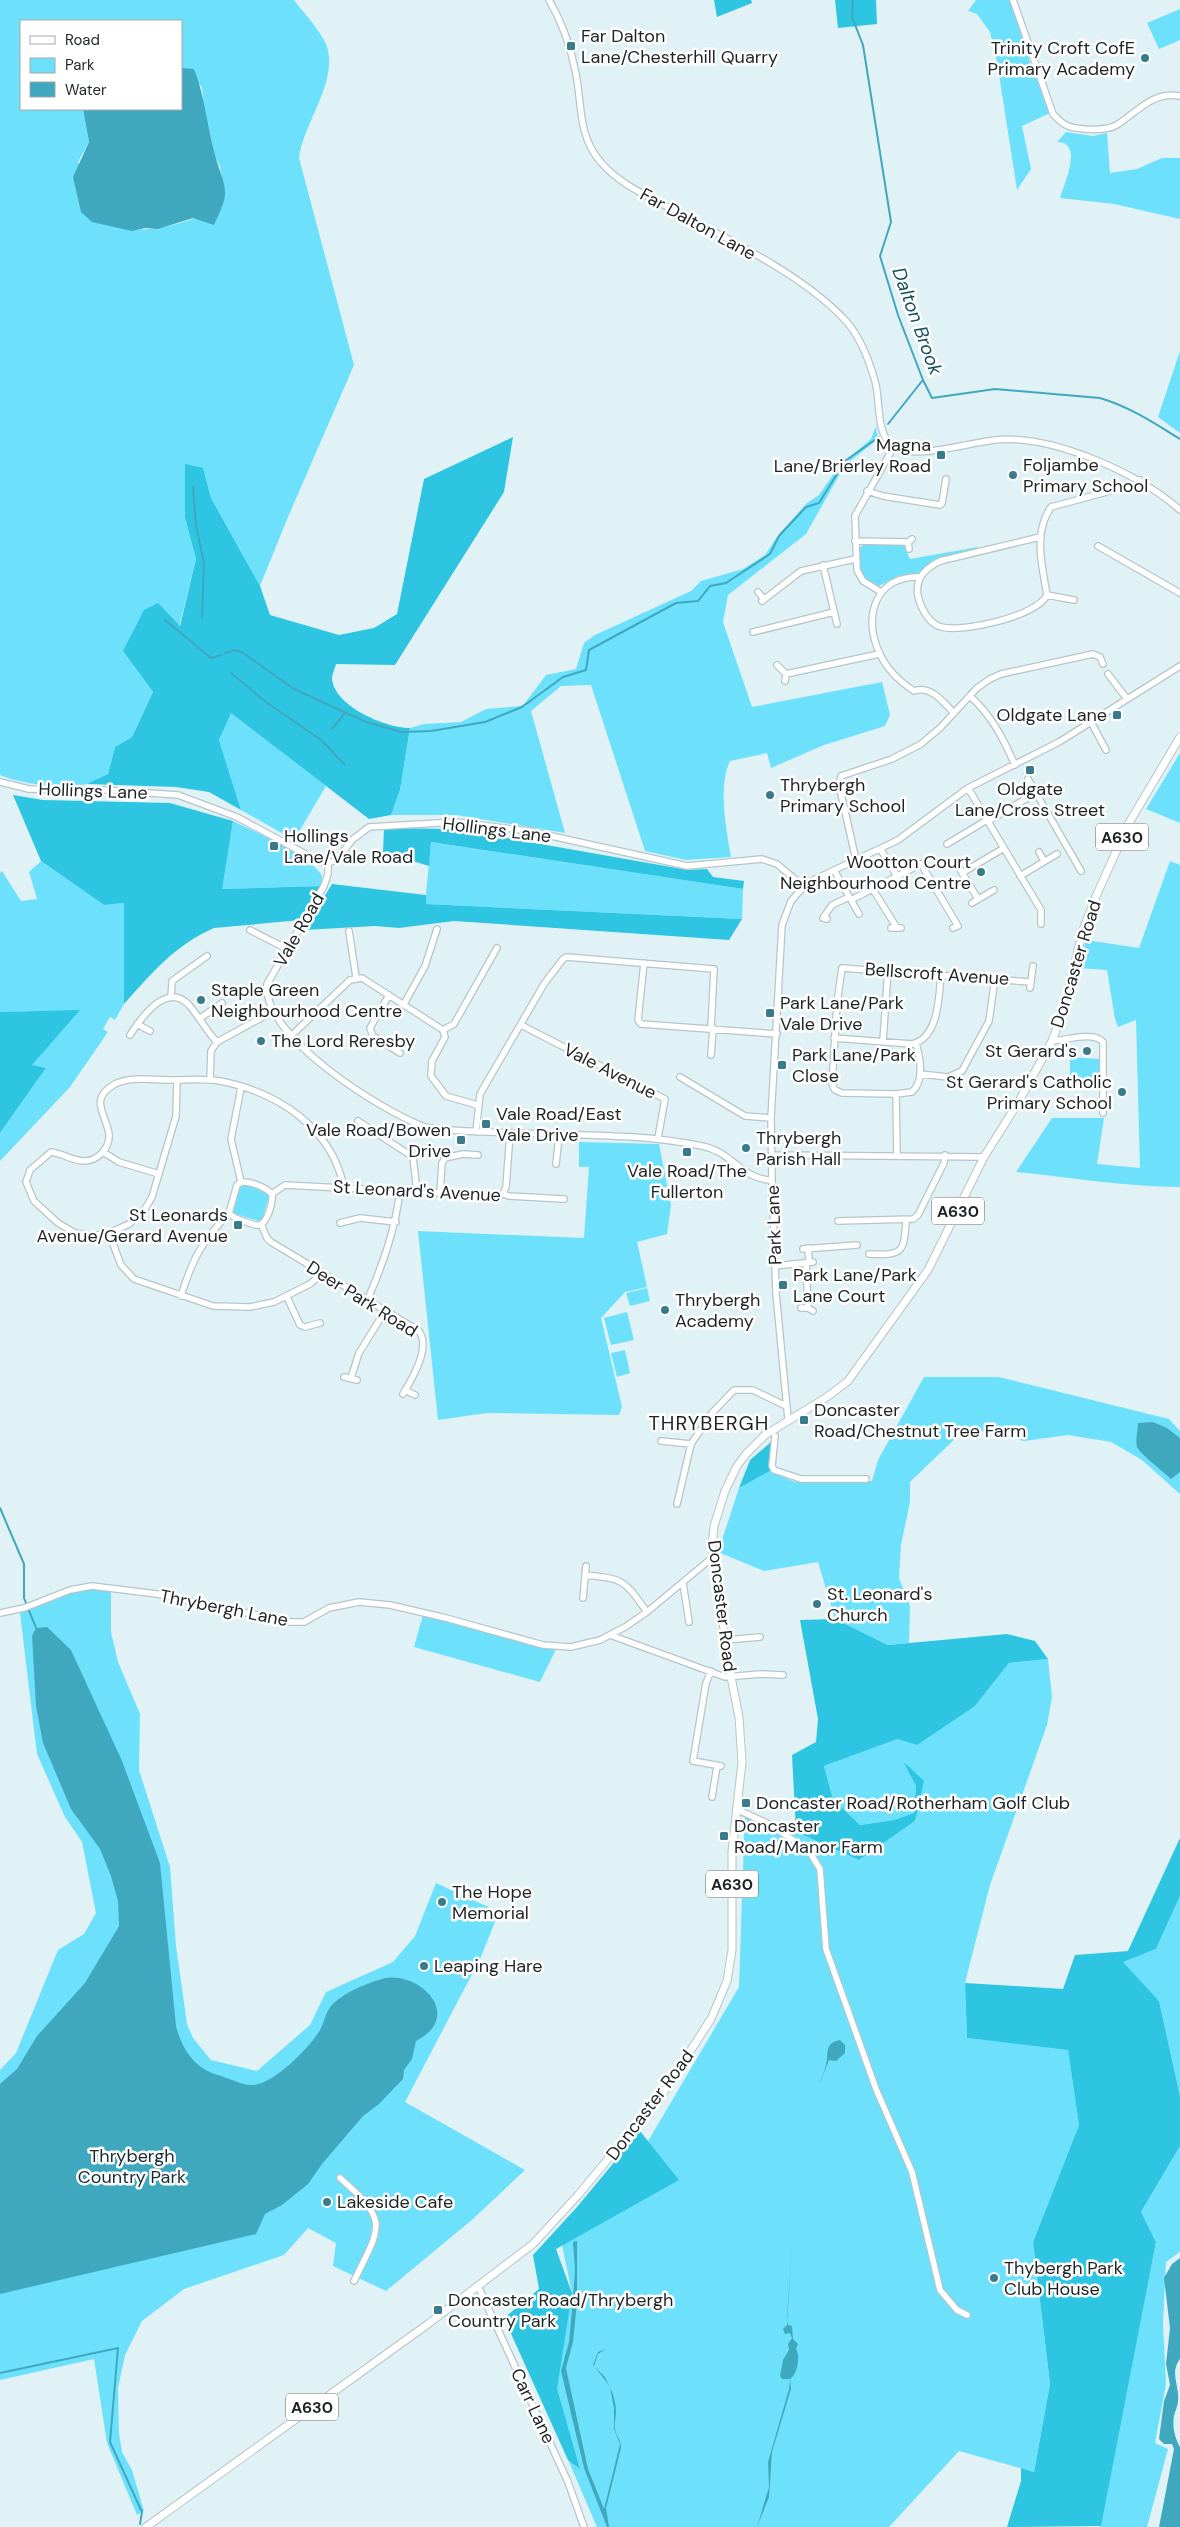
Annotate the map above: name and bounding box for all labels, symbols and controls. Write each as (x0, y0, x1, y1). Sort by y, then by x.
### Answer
legend (20, 20, 182, 110)
place label: Far Dalton Lane/Chesterhill Quarry (581, 24, 778, 69)
text: Road (65, 30, 100, 50)
place label: Trinity Croft CofE Primary Academy (987, 36, 1135, 81)
marker: Far Dalton Lane/Chesterhill Quarry (565, 40, 577, 52)
marker: Trinity Croft CofE Primary Academy (1139, 52, 1151, 64)
text: Park (65, 55, 95, 75)
text: Water (65, 80, 107, 100)
street label: Far Dalton Lane (636, 182, 760, 266)
water label: Dalton Brook (886, 264, 949, 379)
place label: Magna Lane/Brierley Road (774, 433, 931, 478)
marker: Magna Lane/Brierley Road (935, 449, 947, 461)
place label: Foljambe Primary School (1023, 453, 1148, 498)
marker: Foljambe Primary School (1007, 469, 1019, 481)
place label: Oldgate Lane (997, 703, 1107, 727)
marker: Oldgate Lane (1111, 709, 1123, 721)
marker: Oldgate Lane/Cross Street (1024, 764, 1036, 776)
place label: Thrybergh Primary School (780, 773, 905, 818)
street label: Hollings Lane (38, 777, 148, 805)
place label: Oldgate Lane/Cross Street (955, 777, 1105, 822)
marker: Thrybergh Primary School (764, 789, 776, 801)
street label: Hollings Lane (441, 811, 553, 849)
place label: Hollings Lane/Vale Road (284, 824, 413, 869)
road number: A630 (1096, 824, 1148, 850)
marker: Hollings Lane/Vale Road (268, 840, 280, 852)
place label: Wootton Court Neighbourhood Centre (780, 850, 971, 895)
marker: Wootton Court Neighbourhood Centre (975, 866, 987, 878)
street label: Vale Road (268, 889, 330, 971)
street label: Doncaster Road (1045, 897, 1107, 1031)
street label: Bellscroft Avenue (864, 957, 1010, 991)
place label: Staple Green Neighbourhood Centre (211, 978, 402, 1023)
place label: Park Lane/Park Vale Drive (780, 991, 904, 1036)
marker: Staple Green Neighbourhood Centre (195, 994, 207, 1006)
marker: Park Lane/Park Vale Drive (764, 1007, 776, 1019)
place label: The Lord Reresby (271, 1029, 415, 1053)
marker: The Lord Reresby (255, 1035, 267, 1047)
street label: Vale Avenue (560, 1037, 660, 1105)
place label: St Gerard's (985, 1039, 1077, 1063)
place label: Park Lane/Park Close (792, 1043, 916, 1088)
marker: St Gerard's (1081, 1045, 1093, 1057)
marker: Park Lane/Park Close (776, 1059, 788, 1071)
place label: St Gerard's Catholic Primary School (946, 1070, 1112, 1115)
marker: St Gerard's Catholic Primary School (1116, 1086, 1128, 1098)
place label: Vale Road/East Vale Drive (496, 1102, 622, 1147)
place label: Vale Road/Bowen Drive (306, 1118, 451, 1163)
marker: Vale Road/East Vale Drive (480, 1118, 492, 1130)
place label: Thrybergh Parish Hall (756, 1126, 841, 1171)
marker: Vale Road/Bowen Drive (455, 1134, 467, 1146)
marker: Thrybergh Parish Hall (740, 1142, 752, 1154)
marker: Vale Road/The Fullerton (681, 1146, 693, 1158)
place label: Vale Road/The Fullerton (627, 1159, 747, 1204)
street label: St Leonard's Avenue (333, 1175, 501, 1207)
street label: Park Lane (761, 1185, 787, 1265)
road number: A630 (932, 1198, 984, 1224)
place label: St Leonards Avenue/Gerard Avenue (36, 1203, 228, 1248)
marker: St Leonards Avenue/Gerard Avenue (232, 1219, 244, 1231)
street label: Deer Park Road (302, 1255, 422, 1343)
place label: Park Lane/Park Lane Court (793, 1263, 917, 1308)
marker: Park Lane/Park Lane Court (777, 1279, 789, 1291)
place label: Thrybergh Academy (675, 1288, 760, 1333)
marker: Thrybergh Academy (659, 1304, 671, 1316)
place label: Doncaster Road/Chestnut Tree Farm (814, 1398, 1026, 1443)
district label: THRYBERGH (649, 1410, 769, 1436)
marker: Doncaster Road/Chestnut Tree Farm (798, 1414, 810, 1426)
street label: Doncaster Road (702, 1539, 742, 1673)
place label: St. Leonard's Church (827, 1582, 932, 1627)
street label: Thrybergh Lane (158, 1584, 290, 1632)
marker: St. Leonard's Church (811, 1598, 823, 1610)
place label: Doncaster Road/Rotherham Golf Club (756, 1791, 1070, 1815)
marker: Doncaster Road/Rotherham Golf Club (740, 1797, 752, 1809)
place label: Doncaster Road/Manor Farm (734, 1814, 883, 1859)
marker: Doncaster Road/Manor Farm (718, 1830, 730, 1842)
road number: A630 (706, 1870, 758, 1898)
place label: The Hope Memorial (452, 1880, 532, 1925)
marker: The Hope Memorial (436, 1896, 448, 1908)
place label: Leaping Hare (434, 1954, 542, 1978)
marker: Leaping Hare (418, 1960, 430, 1972)
street label: Doncaster Road (601, 2045, 699, 2165)
park label: Thrybergh Country Park (78, 2144, 186, 2189)
place label: Lakeside Cafe (337, 2190, 453, 2214)
marker: Lakeside Cafe (321, 2196, 333, 2208)
place label: Thybergh Park Club House (1004, 2256, 1123, 2301)
marker: Thybergh Park Club House (988, 2272, 1000, 2284)
place label: Doncaster Road/Thrybergh Country Park (448, 2288, 673, 2333)
marker: Doncaster Road/Thrybergh Country Park (432, 2304, 444, 2316)
street label: Carr Lane (505, 2364, 561, 2448)
road number: A630 (286, 2394, 338, 2420)

